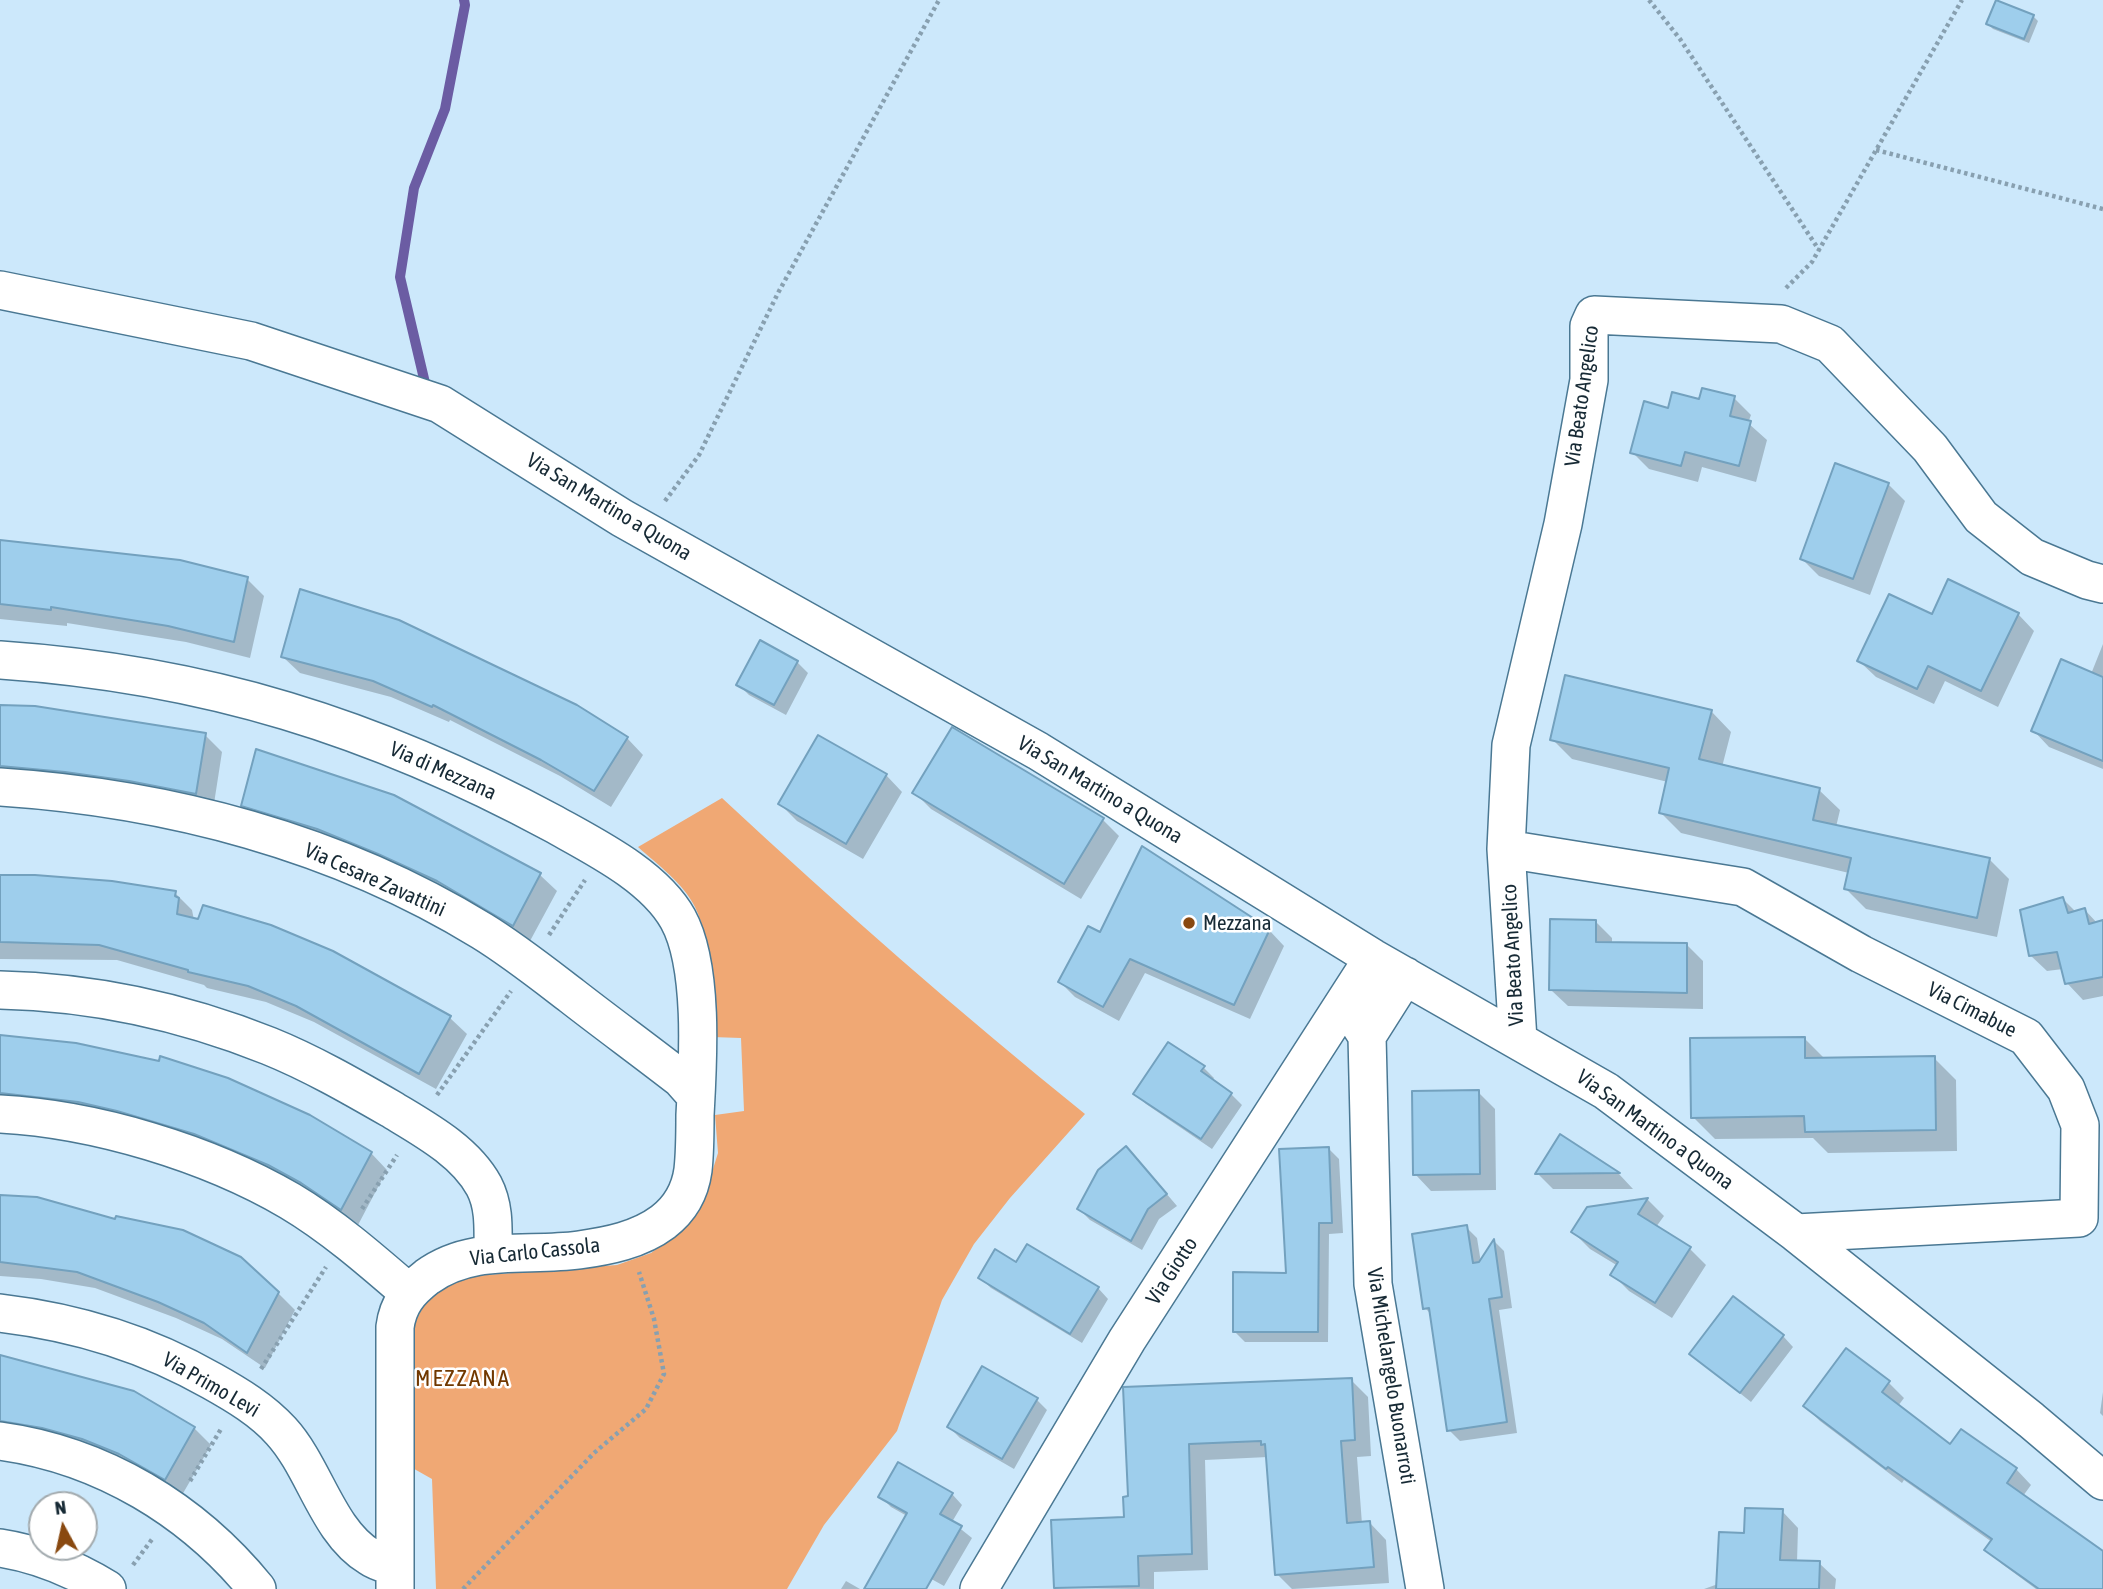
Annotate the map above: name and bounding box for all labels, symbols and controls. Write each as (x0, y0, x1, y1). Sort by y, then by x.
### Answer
street label: Via Beato Angelico (1560, 324, 1604, 468)
street label: Via San Martino a Quona (522, 448, 696, 566)
street label: Via San Martino a Quona (1013, 731, 1187, 849)
street label: Via di Mezzana (386, 736, 500, 806)
street label: Via Cesare Zavattini (300, 838, 450, 922)
street label: Via Beato Angelico (1497, 883, 1529, 1027)
place label: Mezzana (1203, 910, 1271, 936)
marker: Mezzana (1181, 915, 1197, 931)
street label: Via Cimabue (1923, 977, 2021, 1043)
street label: Via San Martino a Quona (1572, 1065, 1738, 1195)
street label: Via Carlo Cassola (469, 1233, 601, 1271)
street label: Via Giotto (1141, 1233, 1203, 1309)
street label: Via Michelangelo Buonarroti (1361, 1266, 1421, 1486)
street label: Via Primo Levi (158, 1347, 264, 1423)
district label: MEZZANA (416, 1365, 510, 1393)
north arrow (28, 1491, 98, 1561)
text: N (53, 1496, 67, 1519)

